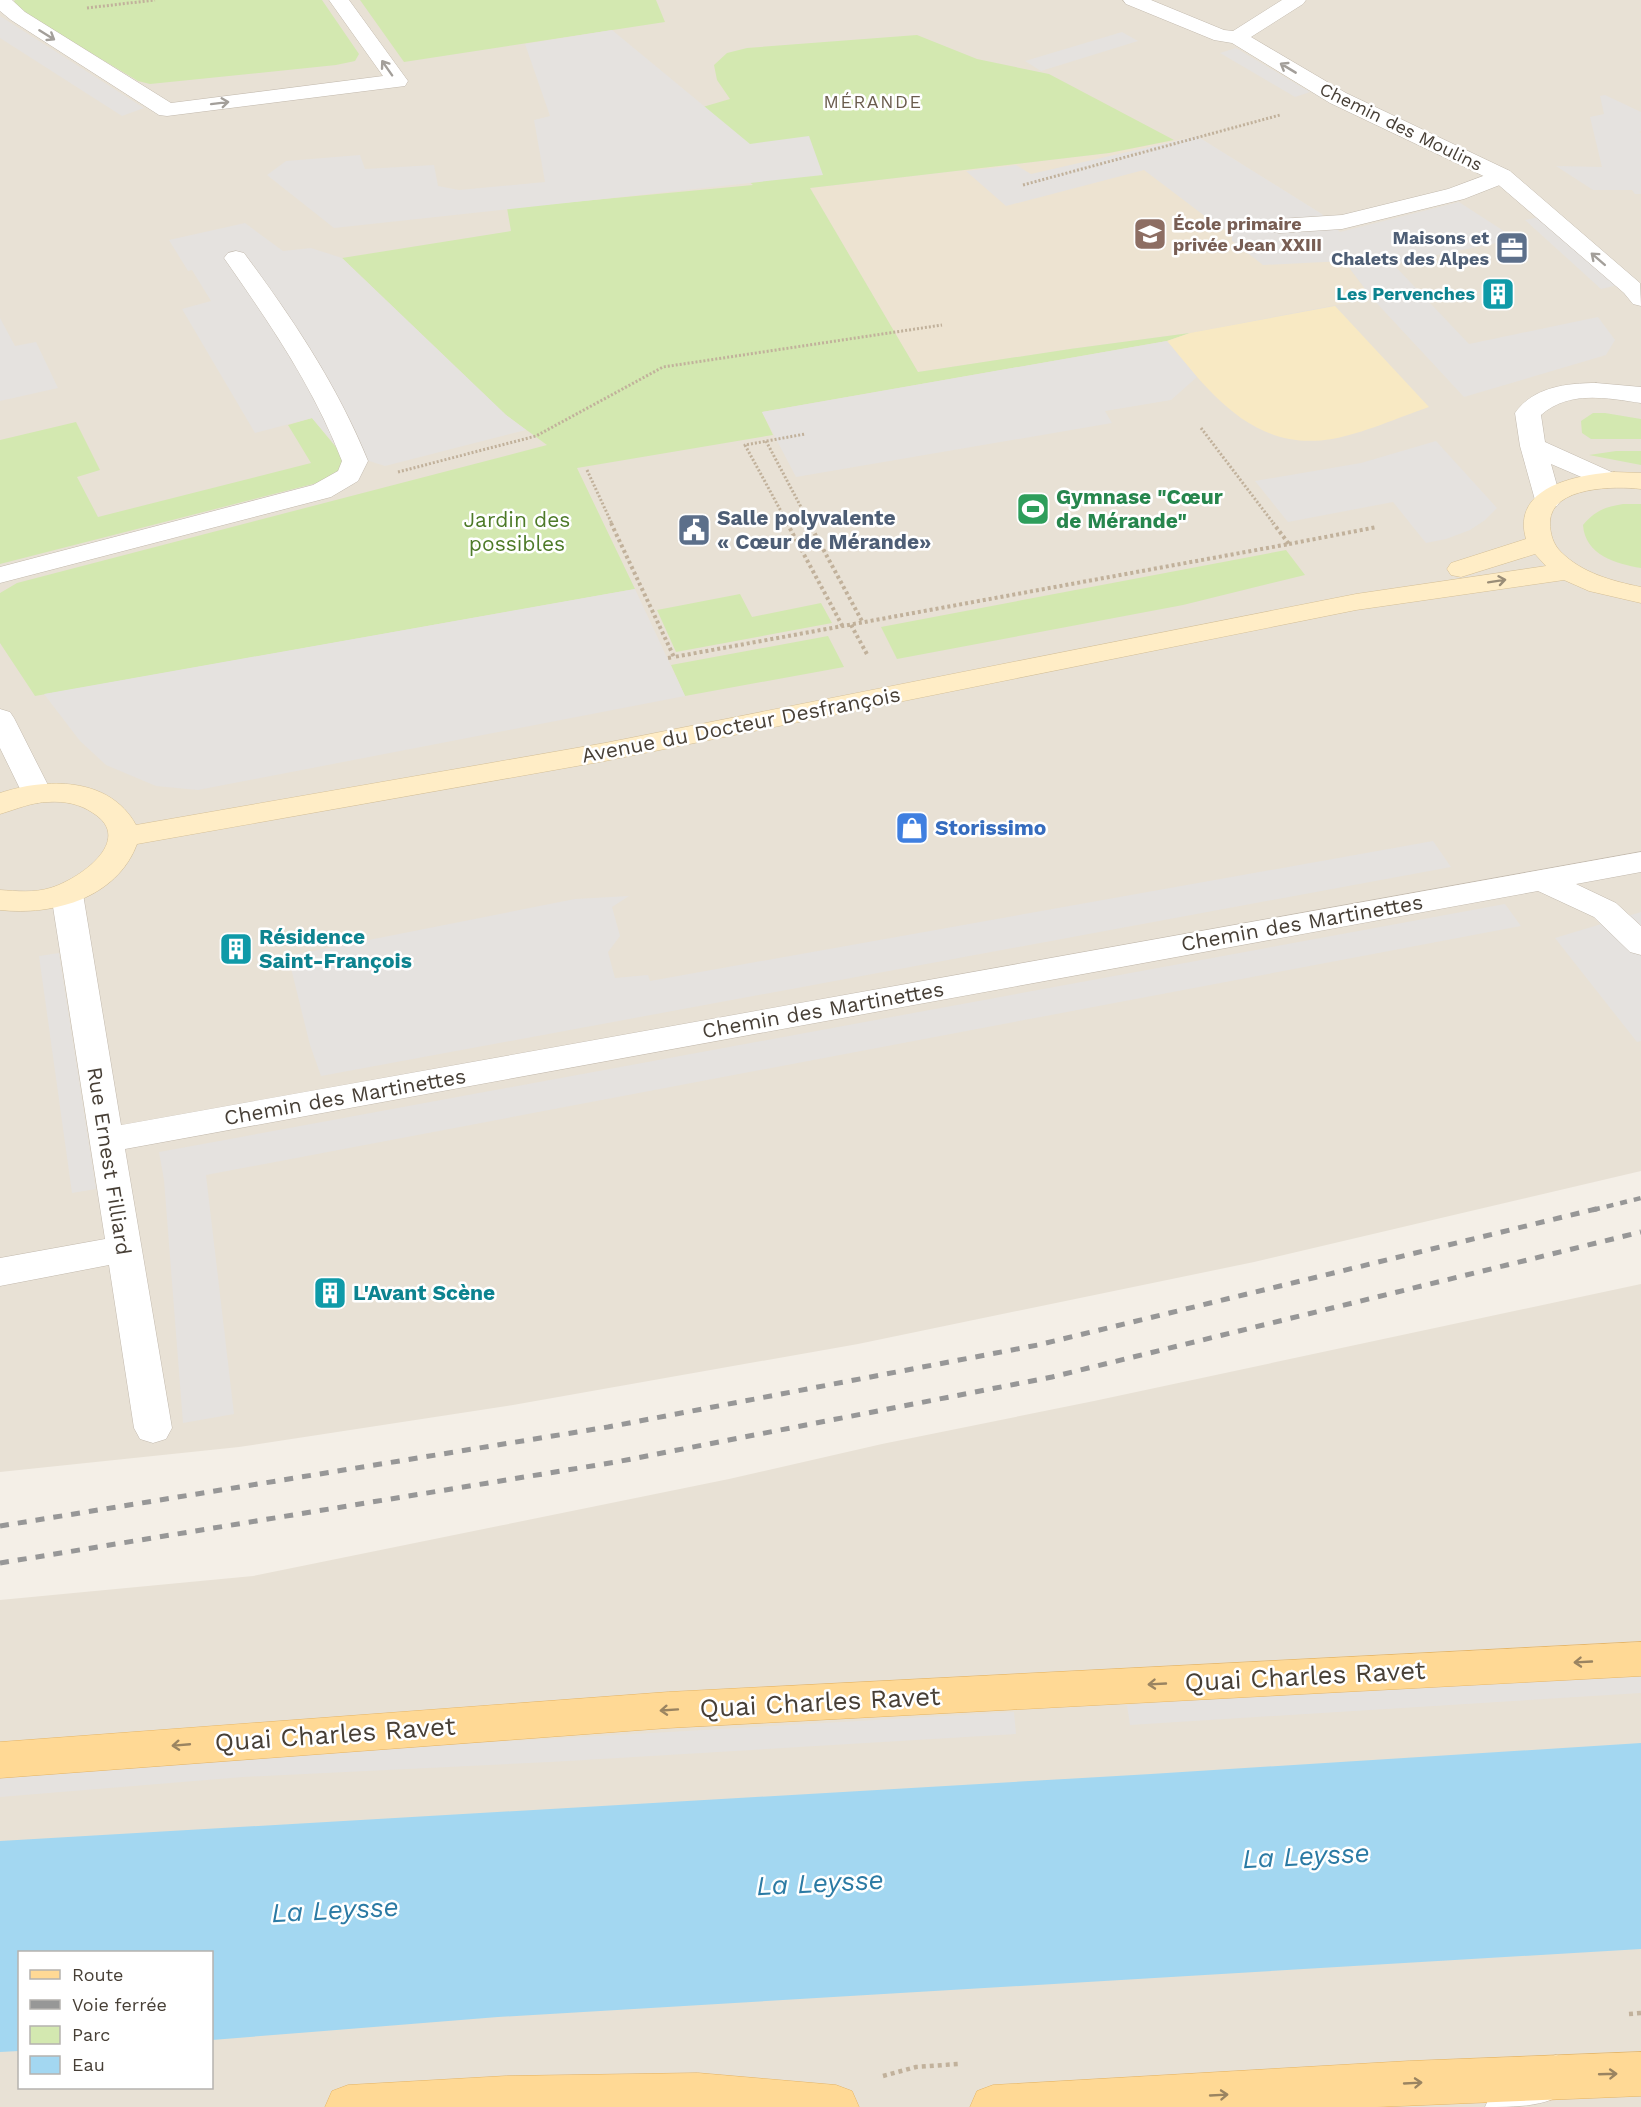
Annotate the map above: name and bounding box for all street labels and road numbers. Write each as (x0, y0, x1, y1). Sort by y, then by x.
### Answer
street label: Chemin des Moulins (1316, 78, 1486, 175)
street label: Avenue du Docteur Desfrançois (579, 681, 902, 768)
street label: Chemin des Martinettes (1179, 889, 1425, 956)
street label: Chemin des Martinettes (700, 976, 946, 1043)
street label: Chemin des Martinettes (222, 1063, 468, 1130)
street label: Rue Ernest Filliard (82, 1065, 137, 1257)
street label: Quai Charles Ravet (1184, 1655, 1426, 1697)
street label: Quai Charles Ravet (699, 1681, 941, 1723)
street label: Quai Charles Ravet (214, 1711, 457, 1757)

